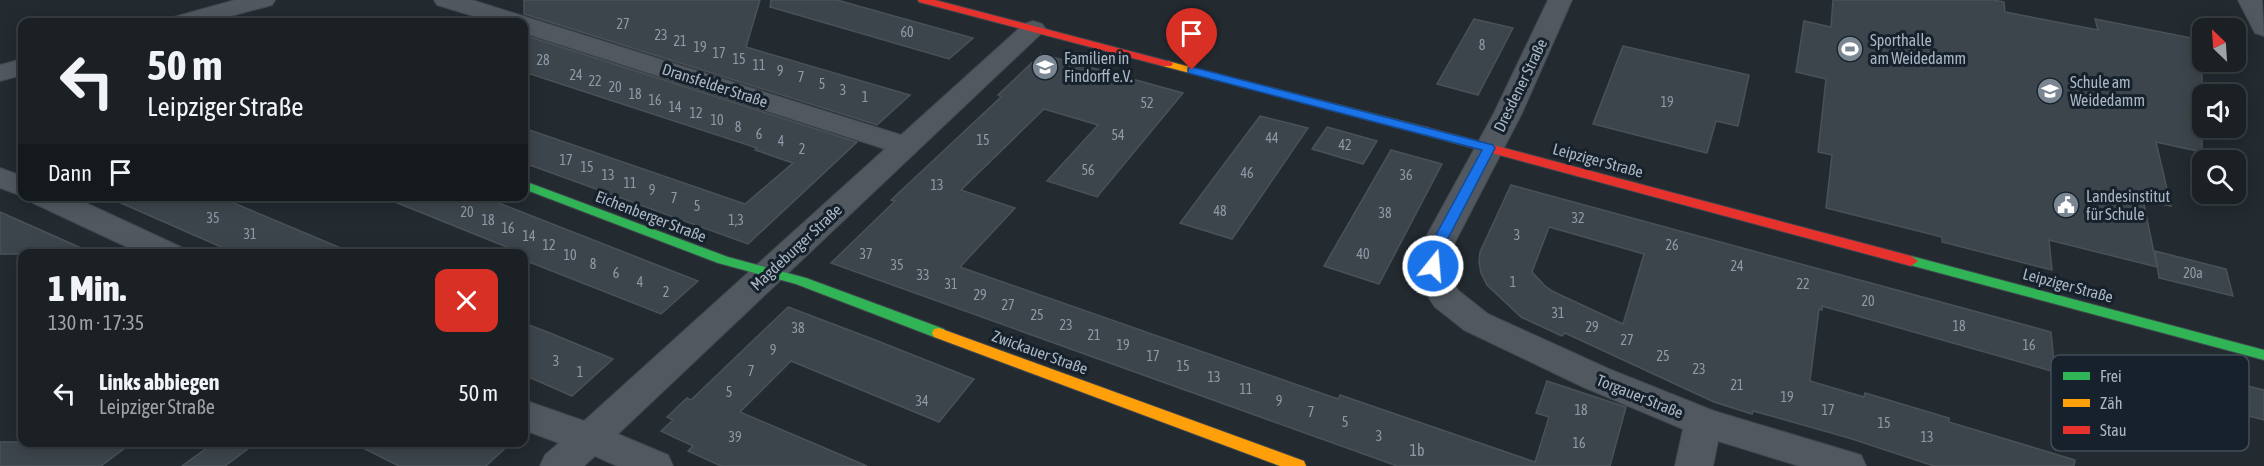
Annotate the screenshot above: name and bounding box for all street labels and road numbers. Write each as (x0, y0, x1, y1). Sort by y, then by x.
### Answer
street label: Dresdener Straße (1490, 36, 1550, 134)
street label: Dransfelder Straße (660, 59, 770, 111)
street label: Leipziger Straße (1551, 139, 1645, 182)
street label: Eichenberger Straße (593, 187, 709, 246)
street label: Magdeburger Straße (747, 200, 846, 294)
street label: Leipziger Straße (2021, 264, 2115, 307)
street label: Zwickauer Straße (990, 326, 1090, 378)
street label: Torgauer Straße (1594, 370, 1686, 422)

